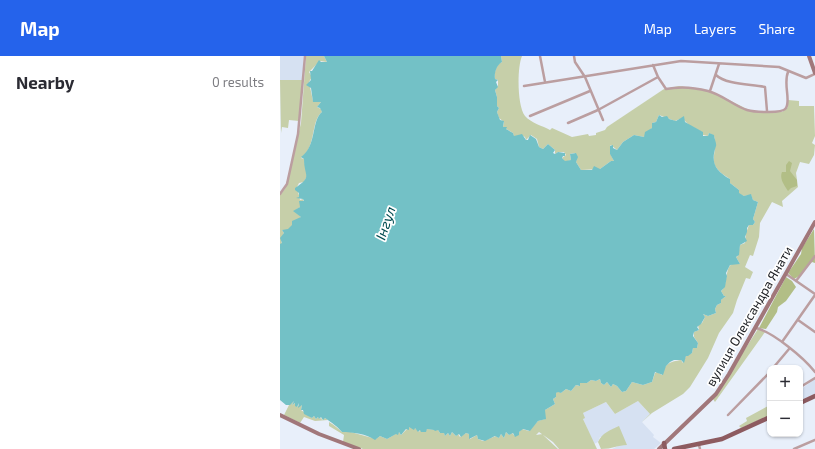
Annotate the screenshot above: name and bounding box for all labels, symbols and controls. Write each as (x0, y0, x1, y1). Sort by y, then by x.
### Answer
text: Map (20, 17, 60, 40)
text: Map (644, 20, 672, 37)
text: Layers (694, 20, 736, 37)
text: Share (758, 20, 795, 37)
text: Nearby (16, 72, 74, 92)
text: 0 results (212, 74, 264, 90)
water label: Інгул (371, 204, 399, 242)
street label: вулиця Олександра Янати (702, 243, 796, 389)
map controls (767, 365, 803, 437)
button: + (767, 365, 803, 401)
button: − (767, 401, 803, 437)

